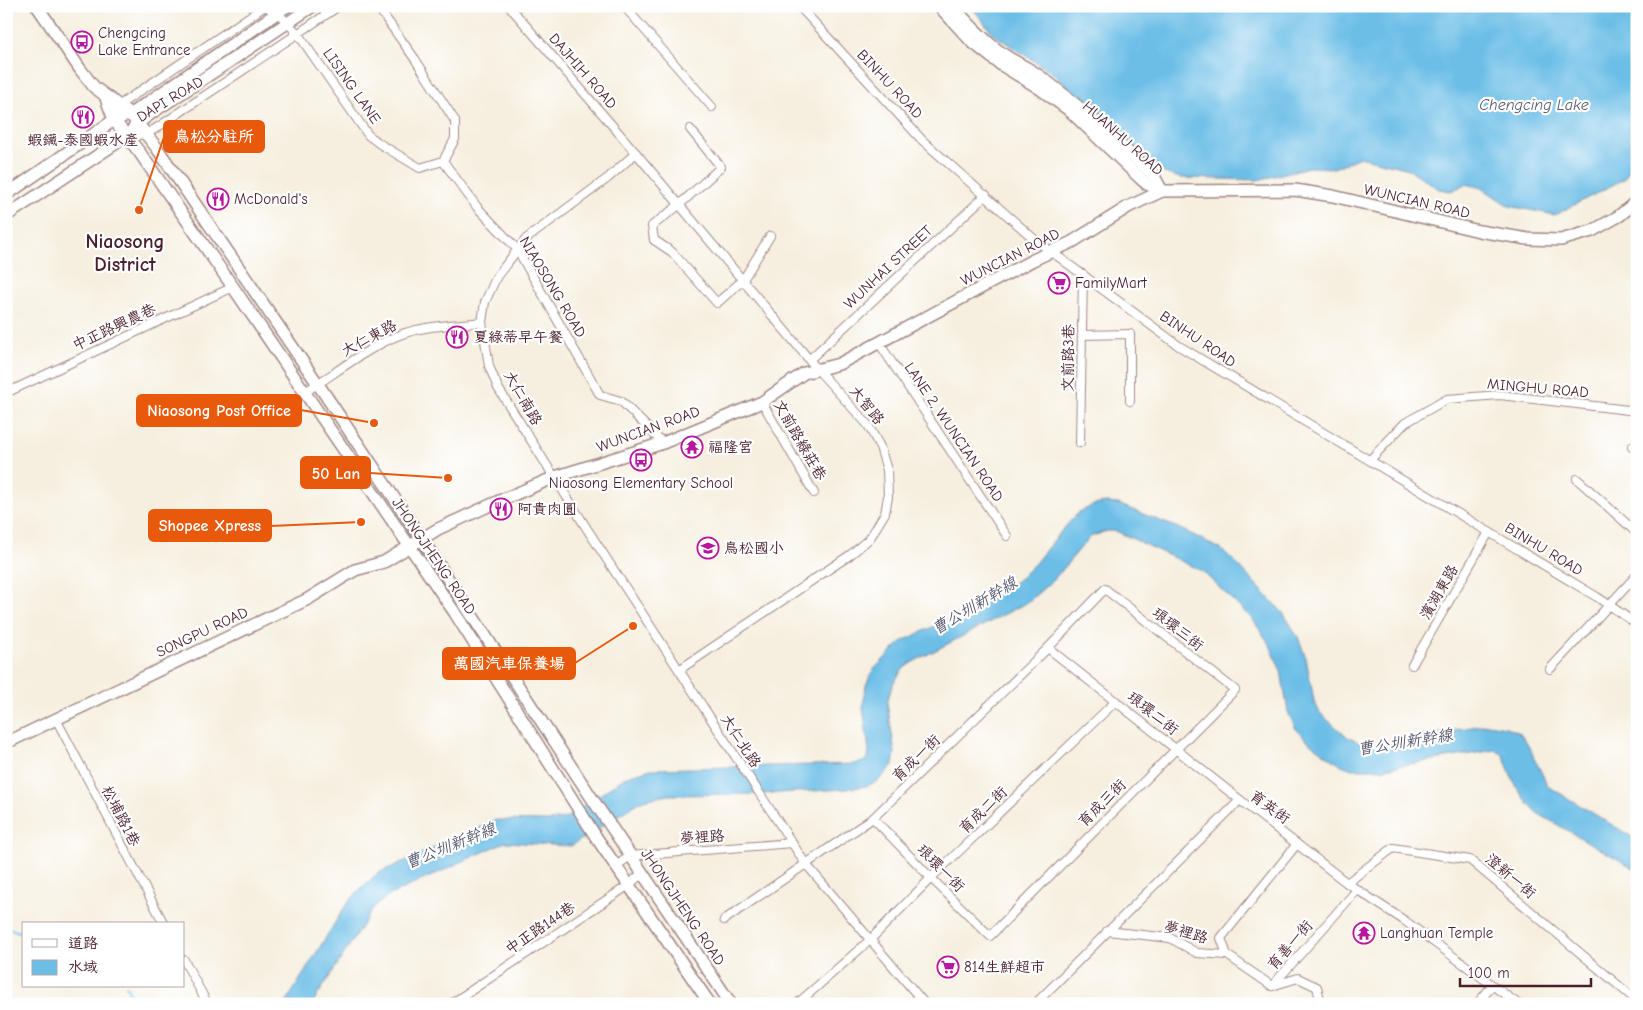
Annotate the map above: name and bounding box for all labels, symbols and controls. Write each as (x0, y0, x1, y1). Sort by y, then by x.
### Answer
place label: Chengcing Lake Entrance (98, 24, 191, 59)
bus stop icon: Chengcing Lake Entrance (70, 30, 94, 54)
street label: DAJHIH ROAD (545, 30, 621, 112)
street label: LISING LANE (319, 45, 385, 127)
street label: BINHU ROAD (853, 46, 927, 122)
street label: DAPI ROAD (134, 72, 206, 126)
water label: Chengcing Lake (1479, 96, 1589, 114)
street label: HUANHU ROAD (1079, 97, 1167, 179)
restaurant icon: 蝦鑶-泰國蝦水產 (71, 105, 95, 129)
callout: 鳥松分駐所 (164, 121, 264, 152)
text: 鳥松分駐所 (174, 128, 254, 146)
place label: 蝦鑶-泰國蝦水產 (27, 131, 139, 149)
street label: WUNCIAN ROAD (1362, 180, 1472, 222)
restaurant icon: McDonald's (206, 187, 230, 211)
place label: McDonald's (234, 190, 308, 208)
street label: WUNHAI STREET (840, 221, 936, 313)
street label: WUNCIAN ROAD (958, 224, 1062, 290)
district label: Niaosong District (85, 230, 165, 276)
street label: NIAOSONG ROAD (516, 233, 590, 341)
supermarket icon: FamilyMart (1047, 271, 1071, 295)
place label: FamilyMart (1075, 274, 1148, 292)
street label: 中正路興農巷 (69, 300, 159, 354)
street label: BINHU ROAD (1156, 307, 1240, 371)
street label: 大仁東路 (338, 316, 400, 360)
street label: 文前路3巷 (1058, 324, 1078, 392)
restaurant icon: 夏綠蒂早午餐 (445, 325, 469, 349)
place label: 夏綠蒂早午餐 (473, 328, 563, 346)
street label: LANE 2, WUNCIAN ROAD (901, 359, 1007, 505)
street label: 大仁南路 (500, 368, 546, 428)
street label: MINGHU ROAD (1486, 375, 1590, 401)
street label: 大智路 (846, 382, 888, 428)
callout: Niaosong Post Office (137, 395, 301, 426)
street label: 文前路綠莊巷 (770, 397, 830, 483)
text: Niaosong Post Office (147, 402, 291, 420)
street label: WUNCIAN ROAD (594, 402, 702, 456)
temple icon: 福隆宮 (680, 435, 704, 459)
place label: 福隆宮 (708, 438, 753, 456)
bus stop icon: Niaosong Elementary School (629, 448, 653, 472)
callout: 50 Lan (301, 457, 370, 488)
text: 50 Lan (312, 465, 360, 483)
place label: Niaosong Elementary School (549, 474, 733, 492)
street label: JHONGJHENG ROAD (388, 494, 480, 618)
restaurant icon: 阿貴肉圓 (489, 497, 513, 521)
place label: 阿貴肉圓 (517, 500, 577, 518)
callout: Shopee Xpress (149, 510, 271, 541)
text: Shopee Xpress (159, 517, 261, 535)
street label: BINHU ROAD (1502, 519, 1586, 579)
school or university icon: 鳥松國小 (696, 536, 720, 560)
place label: 鳥松國小 (724, 539, 784, 557)
street label: 濱湖東路 (1416, 562, 1462, 622)
water label: 曹公圳新幹線 (929, 573, 1021, 638)
street label: SONGPU ROAD (153, 603, 251, 661)
street label: 琅環三街 (1149, 603, 1207, 655)
callout: 萬國汽車保養場 (443, 648, 575, 679)
text: 萬國汽車保養場 (453, 655, 565, 673)
street label: 琅環二街 (1124, 687, 1182, 739)
street label: 大仁北路 (717, 711, 765, 771)
water label: 曹公圳新幹線 (1356, 725, 1455, 758)
street label: 育成一街 (888, 731, 944, 785)
street label: 育成三街 (1074, 775, 1130, 831)
street label: 松埔路1巷 (98, 783, 144, 849)
street label: 育成二街 (955, 783, 1011, 837)
street label: 育英街 (1247, 786, 1293, 828)
water label: 曹公圳新幹線 (402, 819, 499, 872)
street label: 夢裡路 (679, 826, 725, 848)
street label: 琅環一街 (913, 840, 969, 896)
street label: JHONGJHENG ROAD (637, 845, 729, 969)
street label: 澄新一街 (1482, 850, 1540, 902)
street label: 中正路144巷 (502, 898, 578, 958)
street label: 育善一街 (1264, 916, 1316, 974)
street label: 夢裡路 (1162, 917, 1210, 947)
temple icon: Langhuan Temple (1352, 921, 1376, 945)
legend (22, 922, 185, 988)
place label: Langhuan Temple (1380, 924, 1494, 942)
text: 道路 (68, 934, 98, 952)
supermarket icon: 814生鮮超市 (936, 955, 960, 979)
scale bar (1460, 955, 1592, 987)
text: 水域 (68, 958, 98, 976)
place label: 814生鮮超市 (964, 958, 1045, 976)
text: 100 m (1468, 964, 1510, 982)

